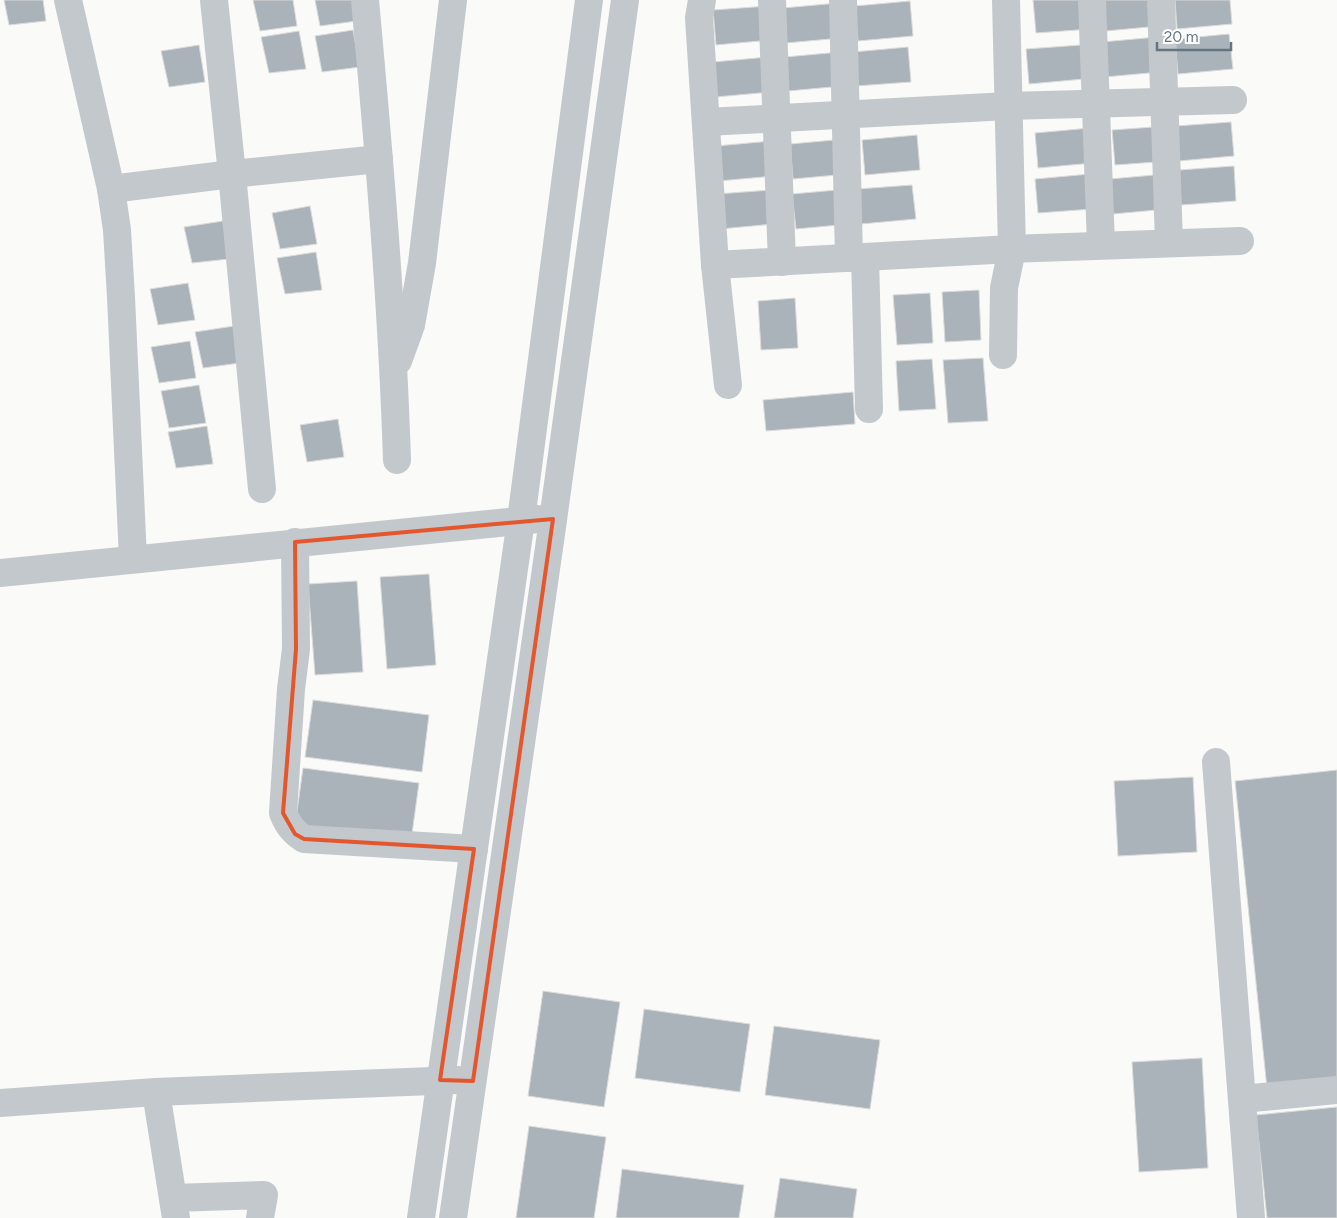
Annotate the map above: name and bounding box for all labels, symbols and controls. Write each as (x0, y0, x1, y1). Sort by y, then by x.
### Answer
scale bar (1157, 20, 1231, 52)
text: 20 m (1164, 28, 1198, 46)

